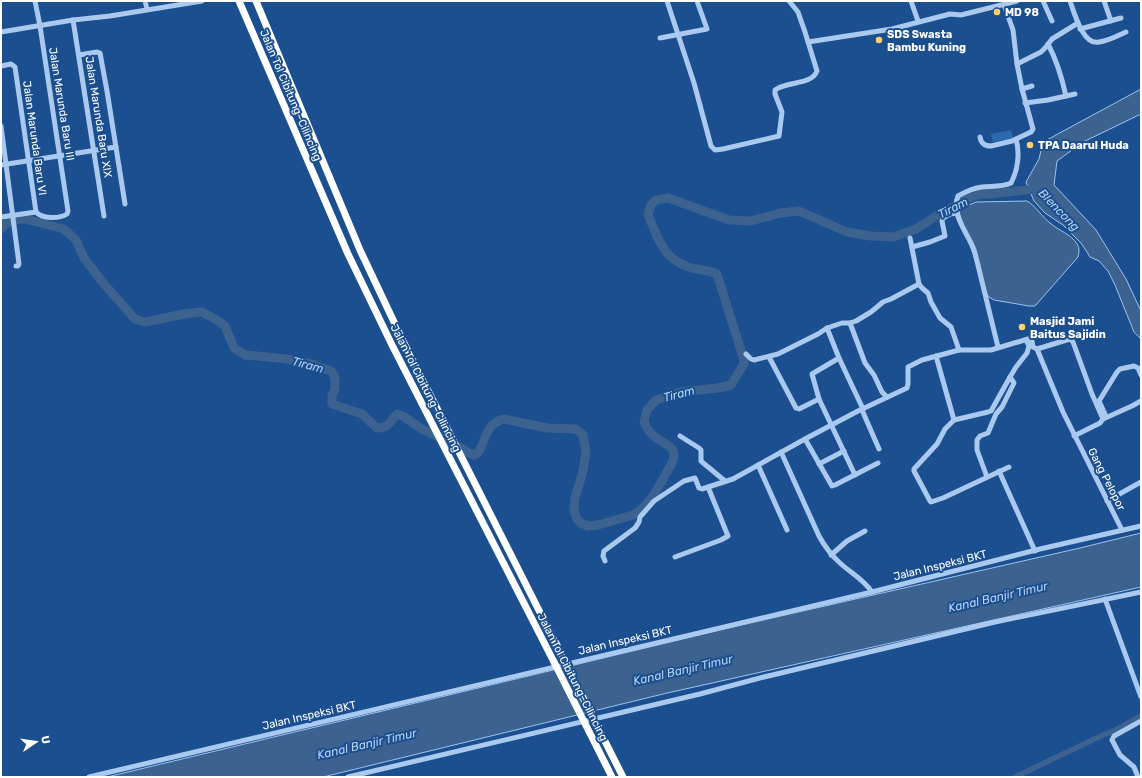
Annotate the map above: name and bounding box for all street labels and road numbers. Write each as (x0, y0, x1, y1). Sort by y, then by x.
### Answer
street label: Jalan Tol Cibitung–Cilincing (257, 28, 324, 163)
street label: Jalan Marunda Baru III (46, 46, 77, 162)
street label: Jalan Marunda Baru XIX (83, 56, 115, 179)
street label: Jalan Marunda Baru VI (20, 80, 49, 196)
street label: Jalan Tol Cibitung–Cilincing (388, 322, 463, 454)
street label: Gang Pelopor (1085, 446, 1128, 513)
street label: Jalan Inspeksi BKT (892, 547, 989, 583)
street label: Jalan Tol Cibitung–Cilincing (535, 611, 610, 743)
street label: Jalan Inspeksi BKT (577, 623, 674, 658)
street label: Jalan Inspeksi BKT (261, 698, 358, 733)

